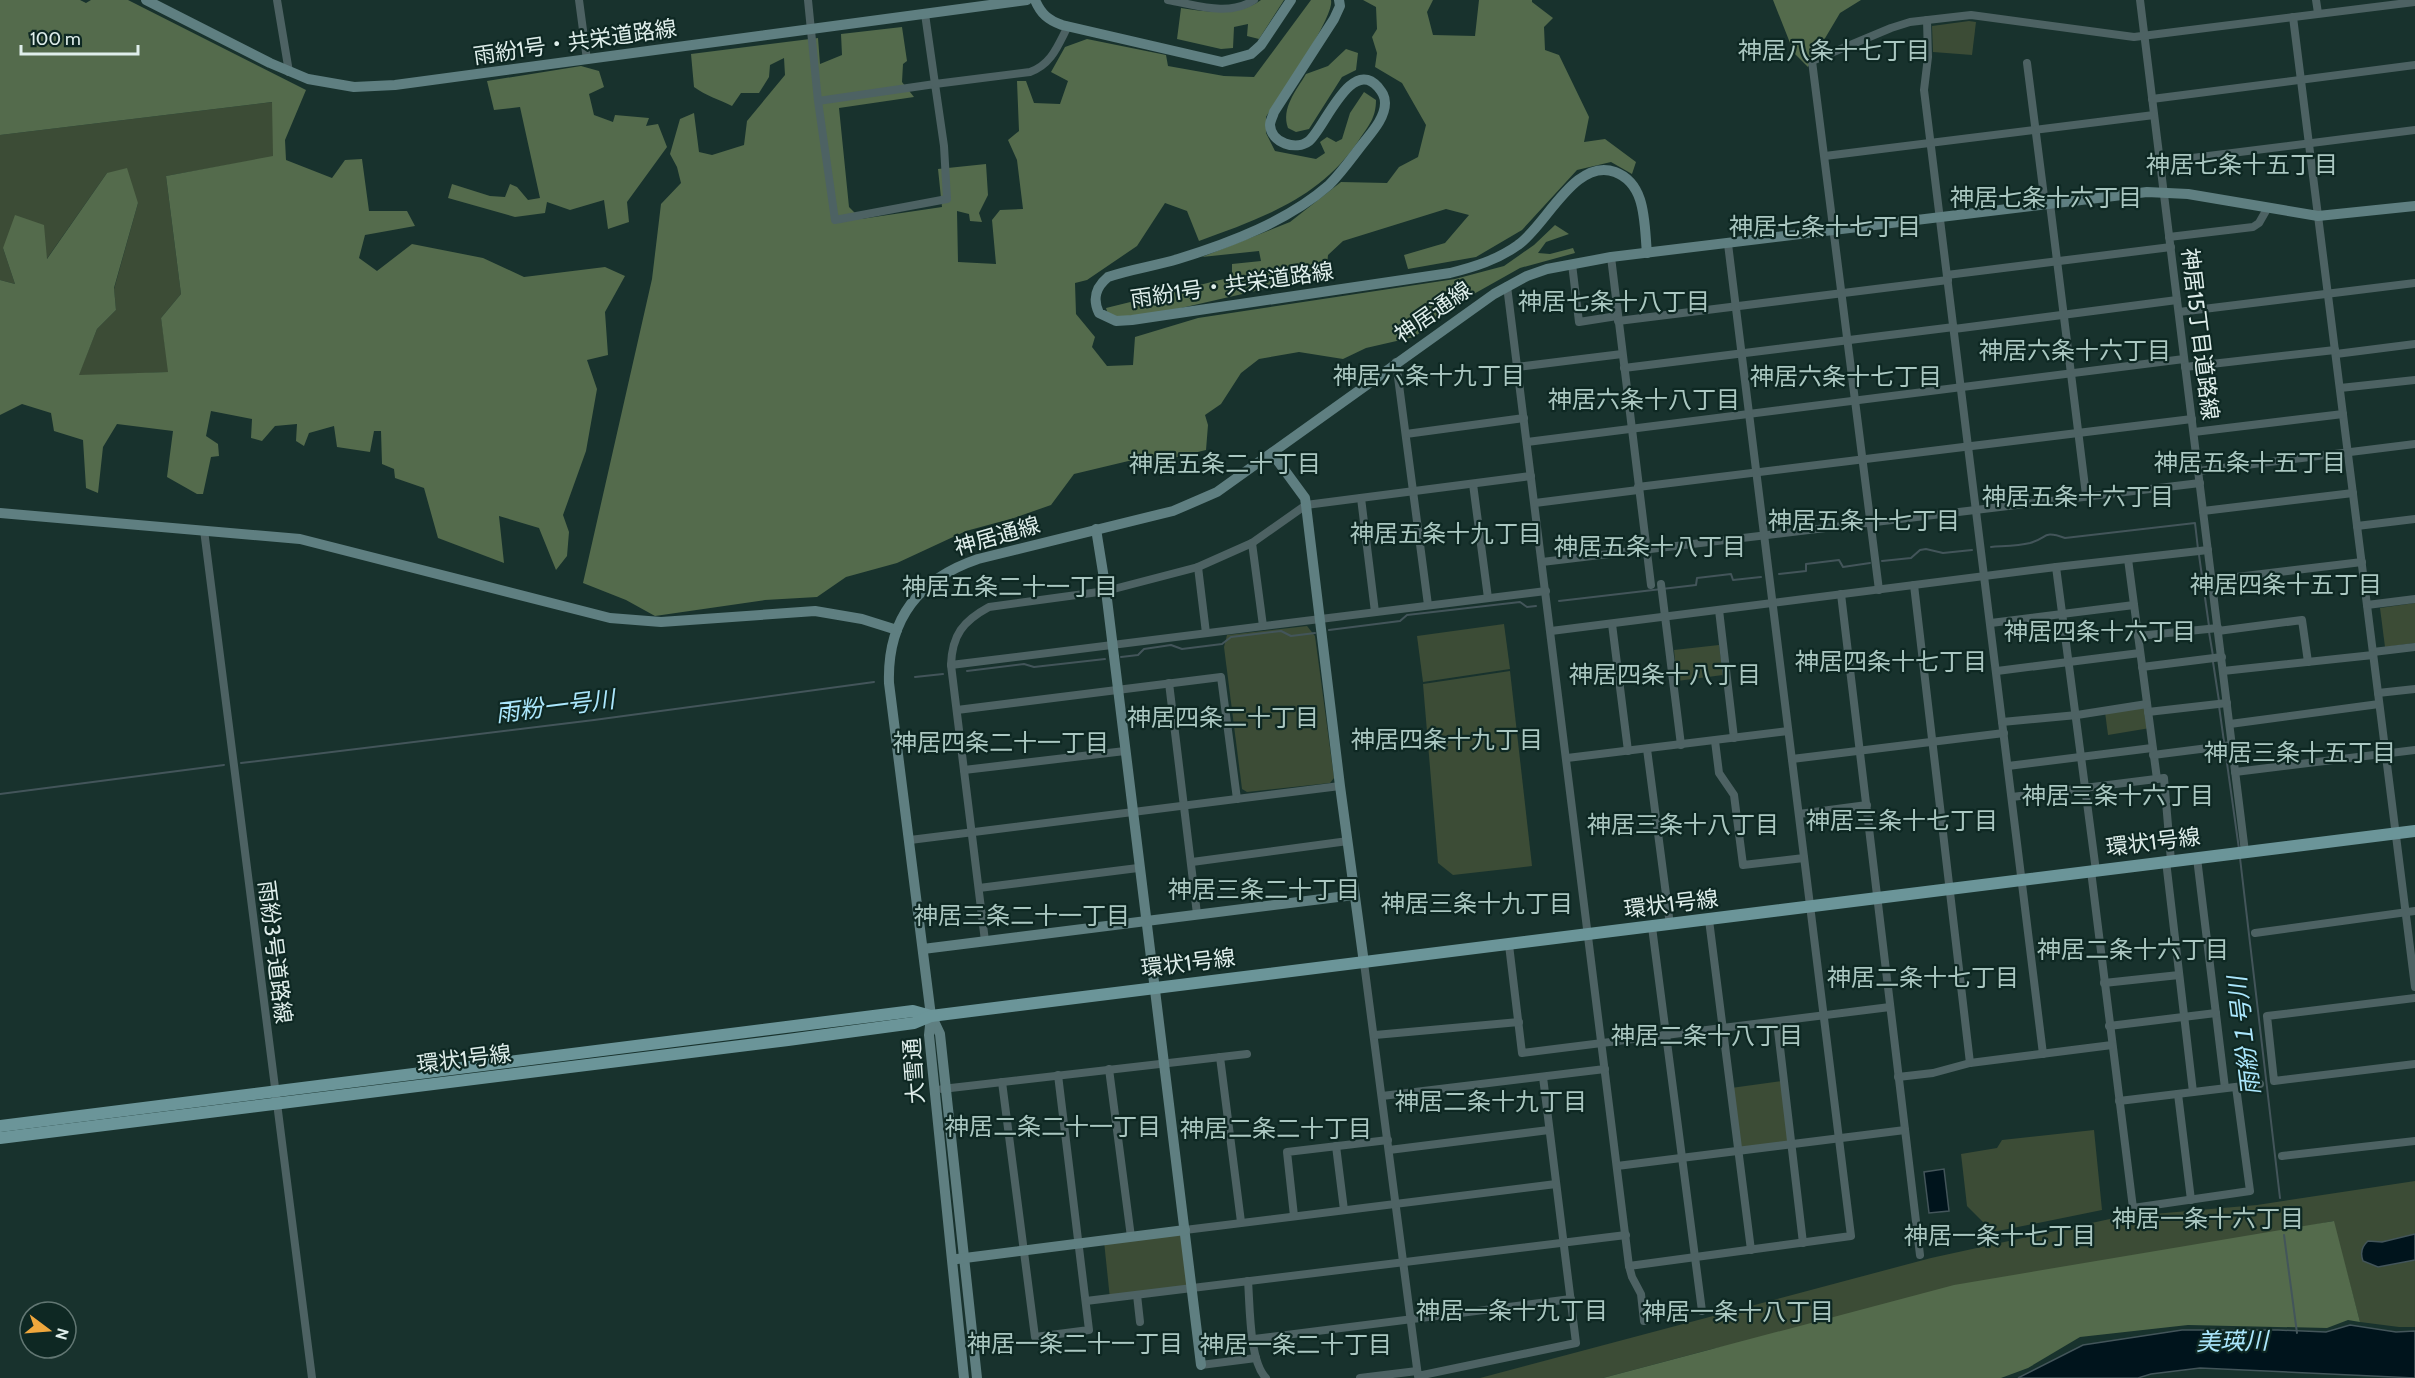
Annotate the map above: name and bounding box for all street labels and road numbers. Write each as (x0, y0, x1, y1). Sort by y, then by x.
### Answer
street label: 雨紛1号・共栄道路線 (472, 14, 678, 70)
street label: 神居15丁目道路線 (2176, 246, 2224, 422)
street label: 雨紛1号・共栄道路線 (1129, 257, 1335, 313)
street label: 神居通線 (1389, 276, 1477, 348)
street label: 神居通線 (951, 511, 1043, 561)
street label: 環状1号線 (2104, 823, 2202, 861)
street label: 雨紛3号道路線 (253, 879, 297, 1025)
street label: 環状1号線 (1622, 885, 1720, 923)
street label: 環状1号線 (1139, 944, 1237, 982)
street label: 大雪通 (898, 1037, 930, 1105)
street label: 環状1号線 (415, 1040, 513, 1078)

